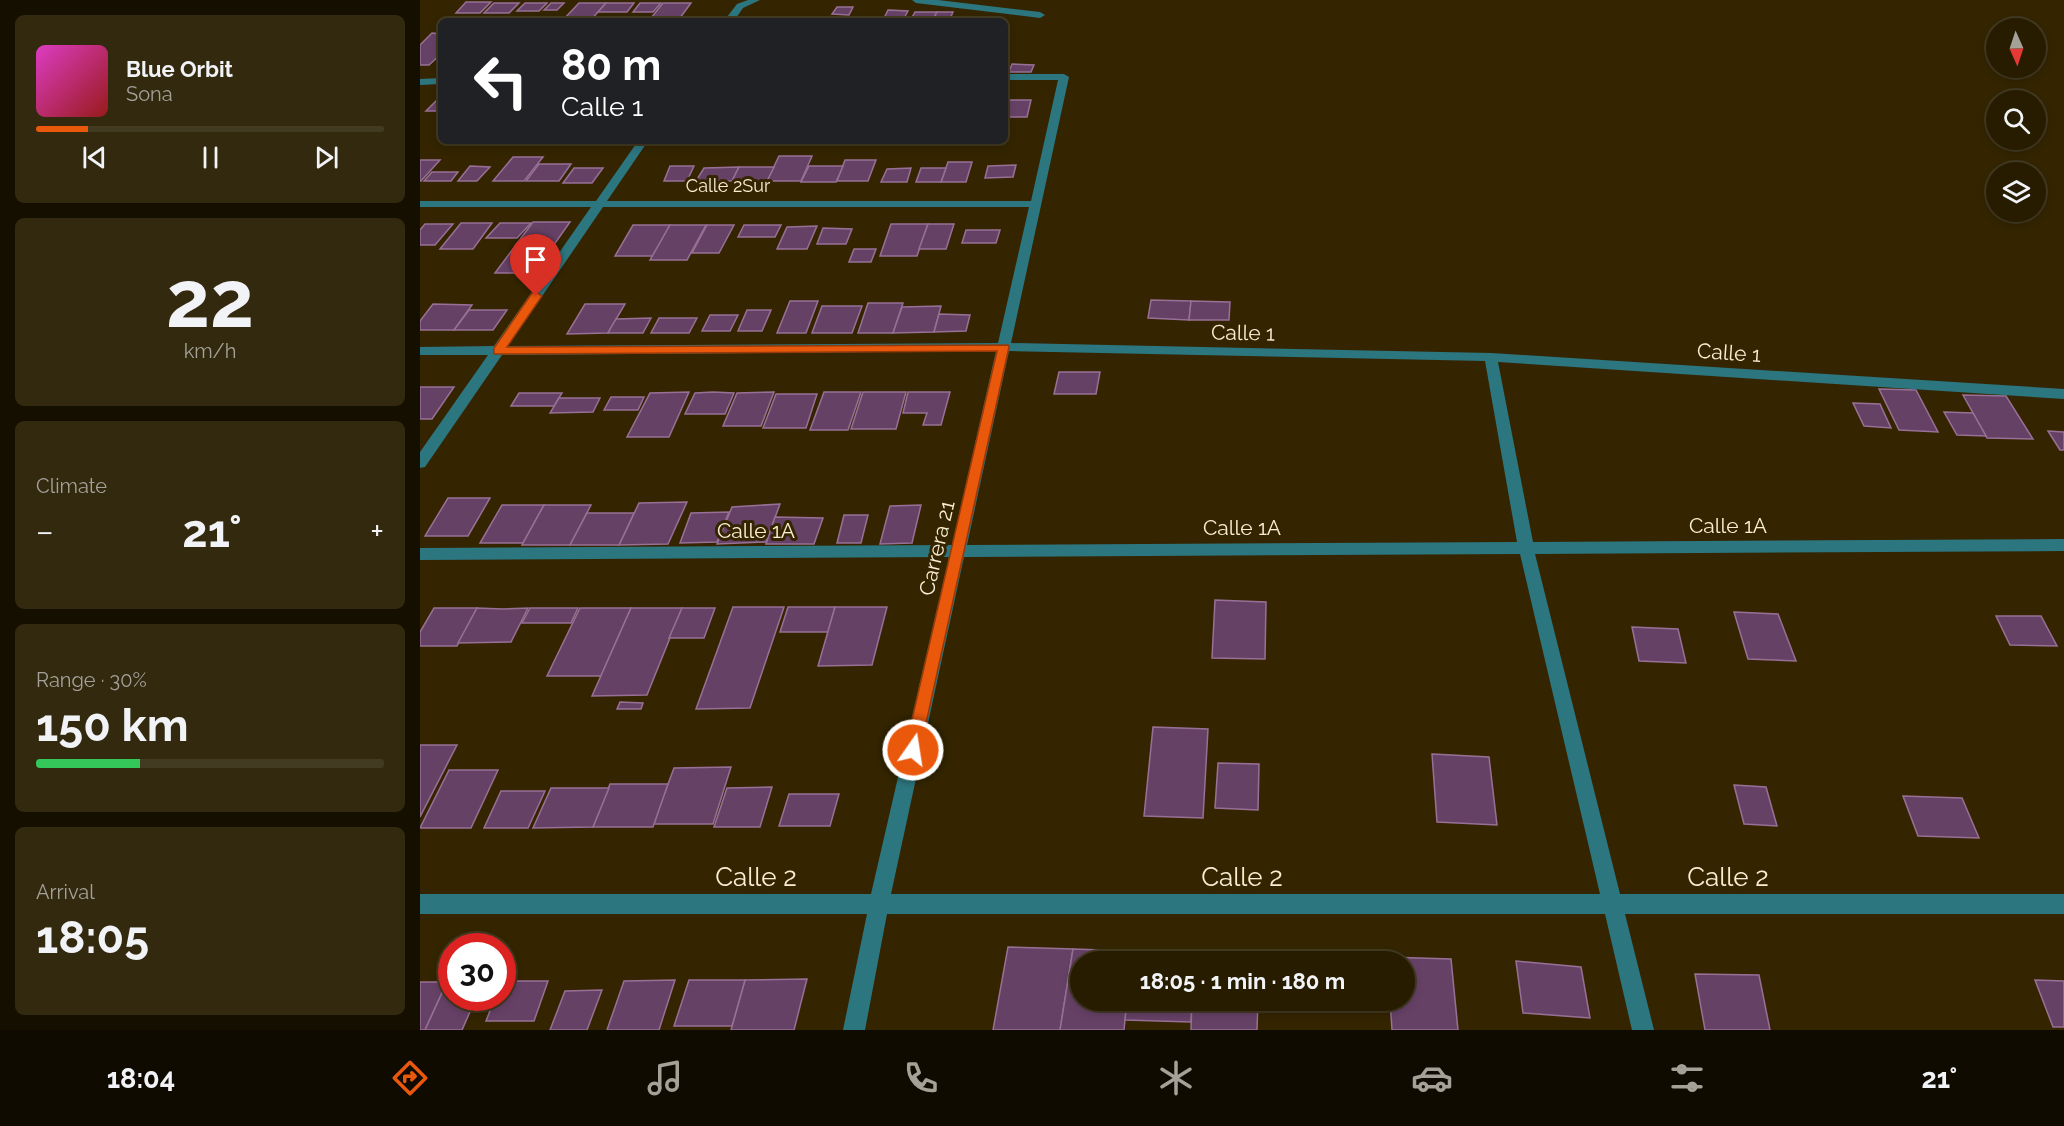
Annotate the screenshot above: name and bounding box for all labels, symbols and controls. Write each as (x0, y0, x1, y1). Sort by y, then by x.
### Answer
north arrow (1986, 18, 2046, 78)
map controls (1986, 18, 2046, 222)
text: 80 m (561, 41, 661, 90)
icon: left (462, 42, 540, 120)
text: Blue Orbit (126, 56, 233, 82)
text: Sona (126, 82, 173, 106)
button: search (1986, 90, 2046, 150)
text: Calle 1 (561, 91, 643, 122)
icon: previous (78, 141, 111, 174)
icon: pause (194, 141, 227, 174)
icon: next (310, 141, 343, 174)
button: layers (1986, 162, 2046, 222)
street label: Calle 2Sur (686, 175, 771, 196)
pin (510, 234, 561, 296)
icon: arrive (519, 243, 552, 276)
text: 22 (166, 254, 254, 345)
street label: Calle 1 (1211, 319, 1275, 346)
street label: Calle 1 (1696, 338, 1762, 367)
text: km/h (184, 339, 236, 363)
text: Climate (36, 474, 107, 498)
street label: Carrera 21 (913, 498, 960, 598)
text: 21° (182, 505, 242, 558)
text: − (36, 512, 54, 551)
text: + (370, 512, 384, 551)
street label: Calle 1A (1689, 513, 1767, 538)
street label: Calle 1A (1203, 515, 1281, 540)
street label: Calle 1A (717, 518, 795, 543)
text: Range · 30% (36, 668, 147, 692)
text: 150 km (36, 699, 189, 752)
position arrow (881, 718, 945, 782)
street label: Calle 2 (715, 862, 797, 892)
street label: Calle 2 (1201, 862, 1283, 892)
street label: Calle 2 (1687, 862, 1769, 892)
text: Arrival (36, 880, 95, 904)
text: 18:05 (36, 911, 149, 964)
speed limit sign: 30 (438, 933, 516, 1011)
text: 18:05 · 1 min · 180 m (1140, 968, 1345, 994)
icon: directions (389, 1057, 431, 1099)
icon: music (644, 1057, 686, 1099)
icon: phone (900, 1057, 942, 1099)
icon: climate (1155, 1057, 1197, 1099)
icon: car (1411, 1057, 1453, 1099)
icon: filters (1666, 1057, 1708, 1099)
text: 18:04 (107, 1063, 175, 1094)
text: 21° (1922, 1063, 1957, 1094)

